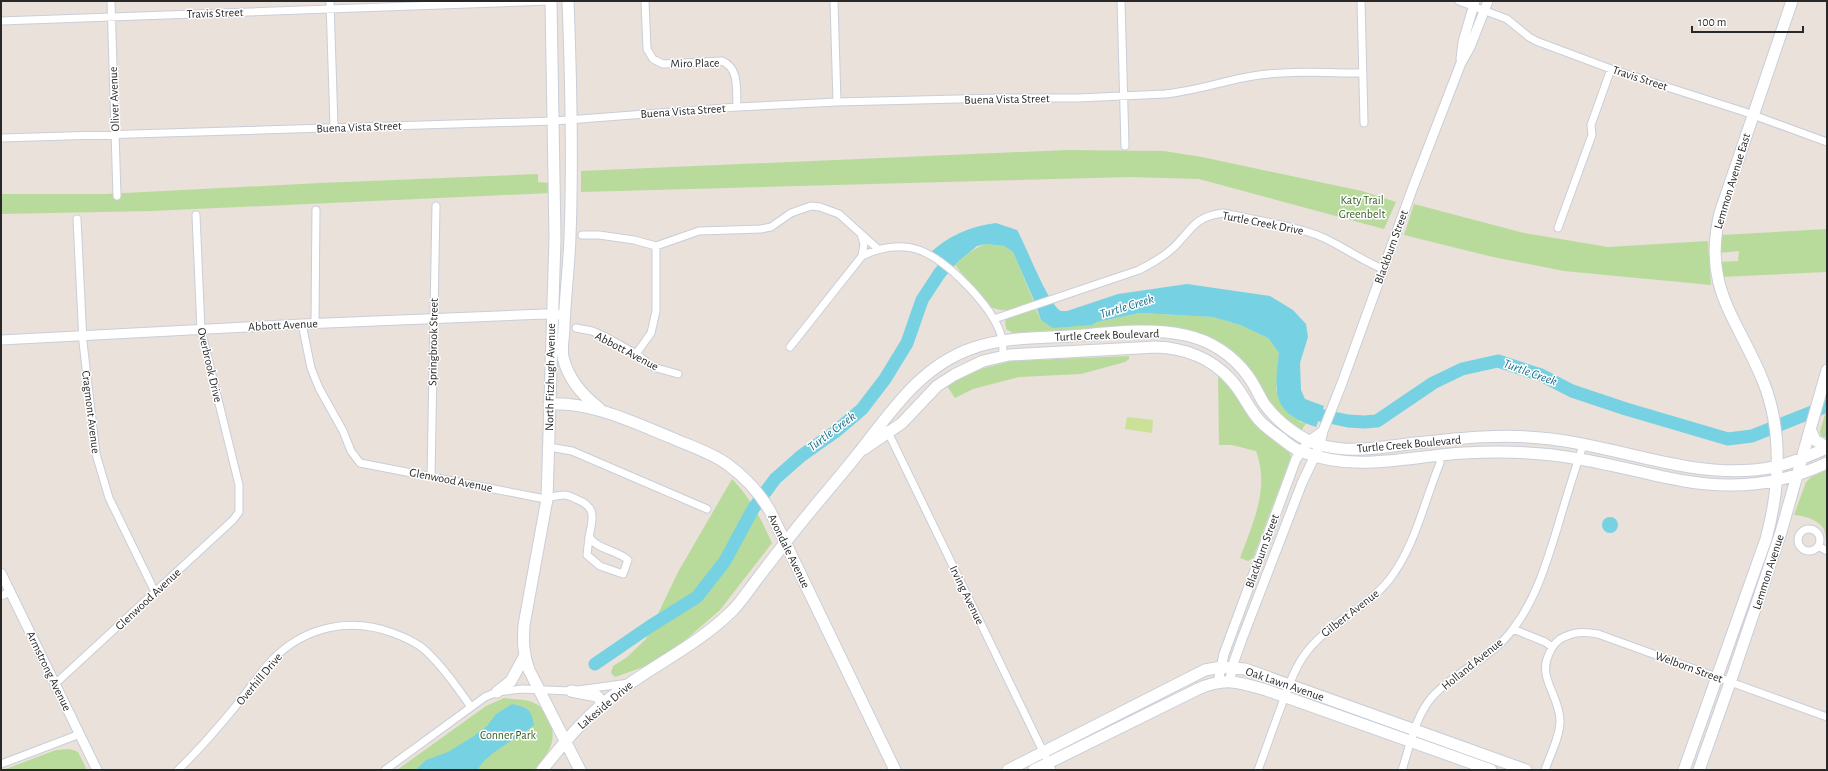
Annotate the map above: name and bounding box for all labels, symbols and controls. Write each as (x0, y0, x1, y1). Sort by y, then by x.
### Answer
street label: Travis Street (186, 6, 244, 20)
scale bar (1692, 8, 1803, 34)
text: 100 m (1698, 16, 1726, 28)
street label: Miro Place (670, 57, 720, 69)
street label: Travis Street (1611, 64, 1669, 93)
street label: Oliver Avenue (107, 66, 121, 132)
street label: Buena Vista Street (964, 92, 1050, 106)
street label: Buena Vista Street (640, 102, 726, 120)
street label: Buena Vista Street (316, 120, 402, 134)
street label: Lemmon Avenue East (1712, 131, 1752, 230)
park label: Katy Trail Greenbelt (1339, 194, 1385, 220)
street label: Blackburn Street (1372, 208, 1410, 285)
street label: Turtle Creek Drive (1221, 209, 1305, 237)
water label: Turtle Creek (1098, 293, 1156, 321)
street label: Springbrook Street (426, 298, 440, 386)
street label: Abbott Avenue (248, 317, 318, 333)
street label: North Fitzhugh Avenue (543, 323, 557, 431)
street label: Overbrook Drive (196, 327, 224, 403)
street label: Turtle Creek Boulevard (1054, 327, 1160, 343)
street label: Abbott Avenue (593, 329, 661, 373)
water label: Turtle Creek (1501, 357, 1559, 389)
street label: Cragmont Avenue (80, 370, 102, 454)
water label: Turtle Creek (806, 410, 858, 454)
street label: Turtle Creek Boulevard (1356, 433, 1462, 455)
street label: Glenwood Avenue (408, 466, 494, 494)
street label: Avondale Avenue (766, 512, 812, 590)
street label: Blackburn Street (1243, 512, 1281, 589)
street label: Lemmon Avenue (1750, 533, 1786, 611)
street label: Irving Avenue (948, 564, 986, 626)
street label: Glenwood Avenue (113, 566, 183, 632)
street label: Gilbert Avenue (1319, 587, 1381, 639)
street label: Armstrong Avenue (24, 629, 74, 713)
street label: Holland Avenue (1439, 636, 1505, 692)
street label: Welborn Street (1654, 649, 1725, 685)
street label: Overhill Drive (234, 651, 284, 707)
street label: Oak Lawn Avenue (1244, 665, 1326, 703)
street label: Lakeside Drive (575, 679, 635, 731)
park label: Conner Park (480, 729, 537, 741)

